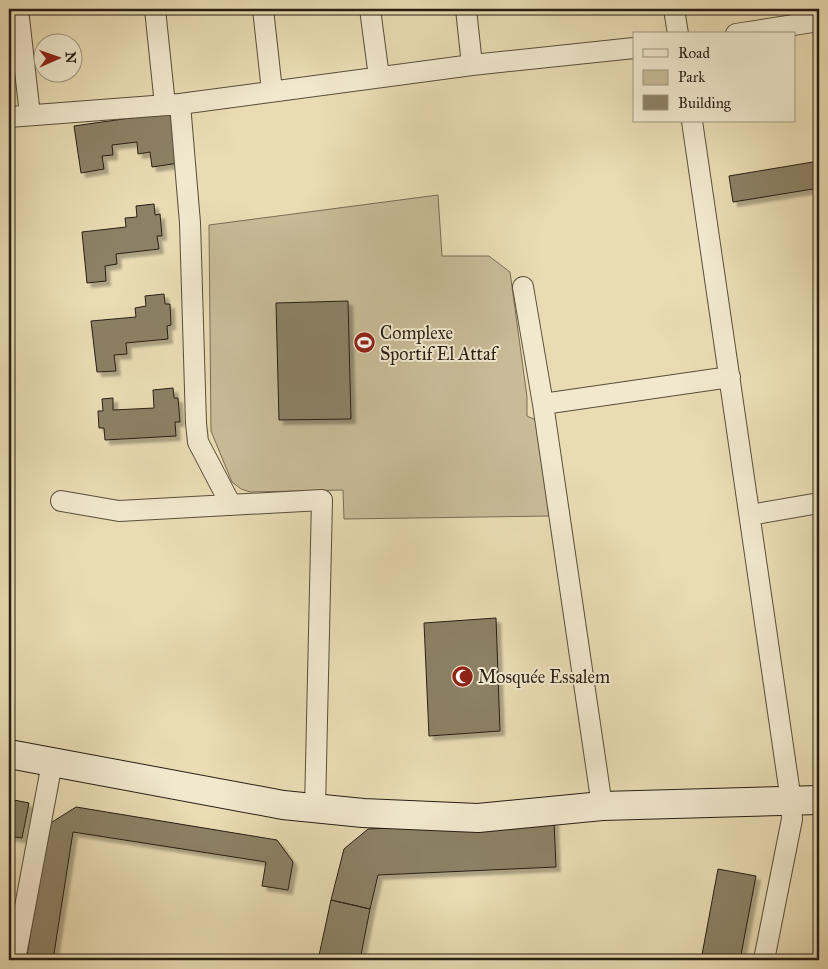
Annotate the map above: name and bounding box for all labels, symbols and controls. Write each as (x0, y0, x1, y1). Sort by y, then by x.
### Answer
north arrow (32, 32, 82, 82)
legend (633, 32, 796, 122)
text: Road (678, 44, 710, 62)
text: N (62, 51, 79, 64)
text: Park (678, 68, 705, 86)
text: Building (678, 94, 732, 112)
place label: Complexe Sportif El Attaf (380, 322, 499, 365)
sports icon: Complexe Sportif El Attaf (352, 331, 376, 355)
mosque icon: Mosquée Essalem (450, 665, 474, 689)
place label: Mosquée Essalem (478, 666, 610, 689)

